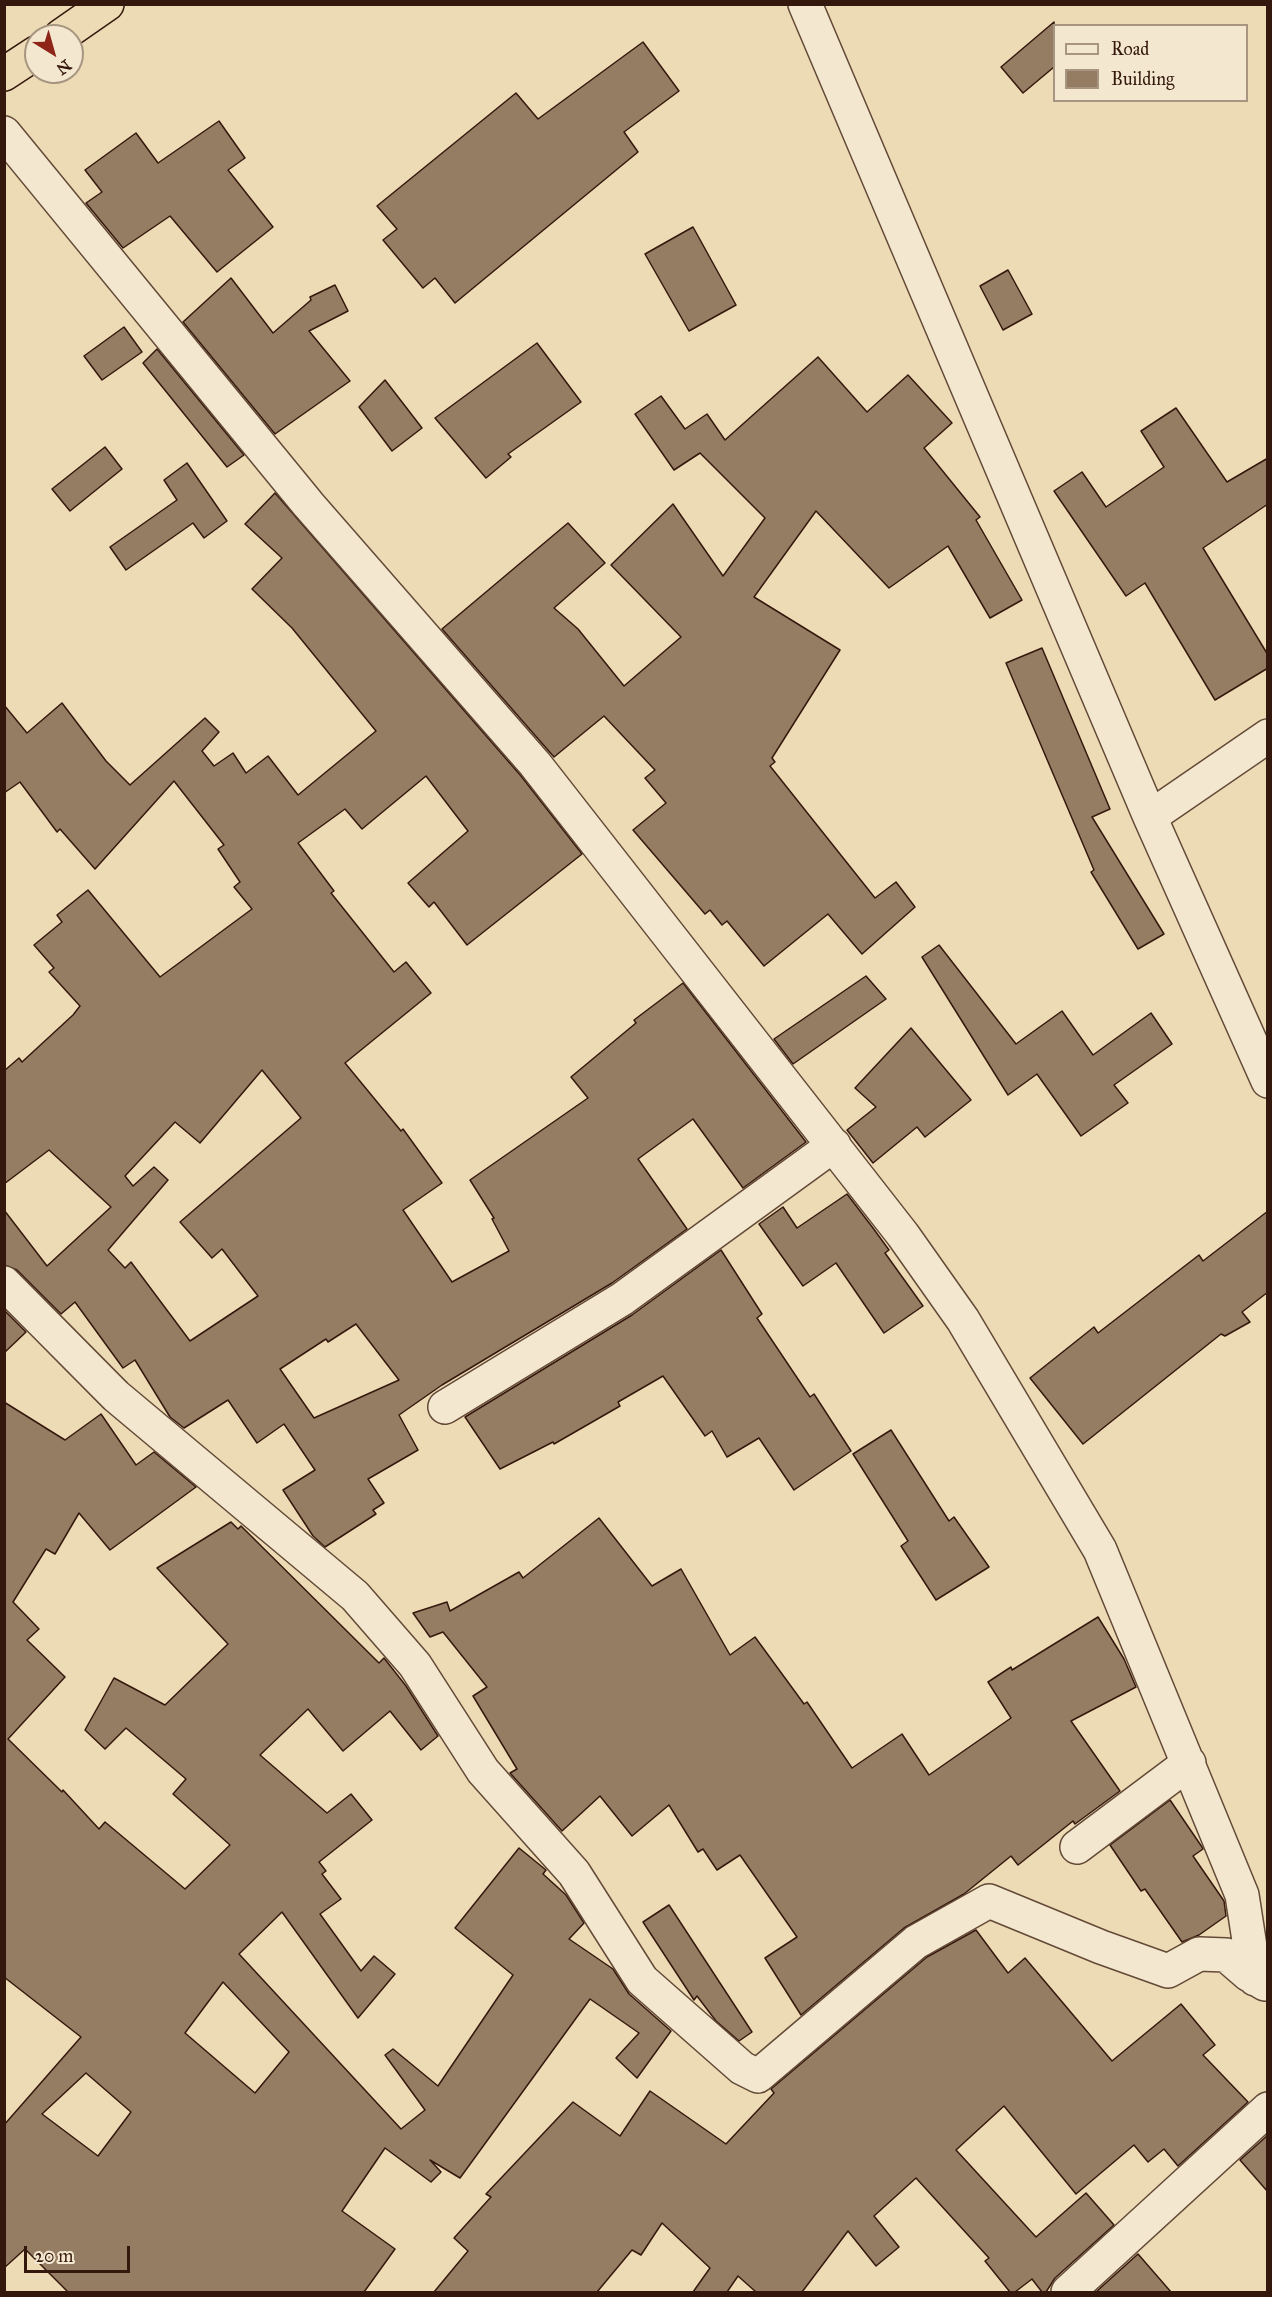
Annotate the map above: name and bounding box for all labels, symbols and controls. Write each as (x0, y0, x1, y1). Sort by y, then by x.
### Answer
north arrow (24, 24, 84, 84)
legend (1053, 24, 1248, 102)
text: Road (1111, 38, 1149, 60)
text: N (53, 55, 75, 79)
text: Building (1111, 68, 1174, 90)
scale bar (27, 2234, 134, 2272)
text: 20 m (35, 2245, 73, 2267)

